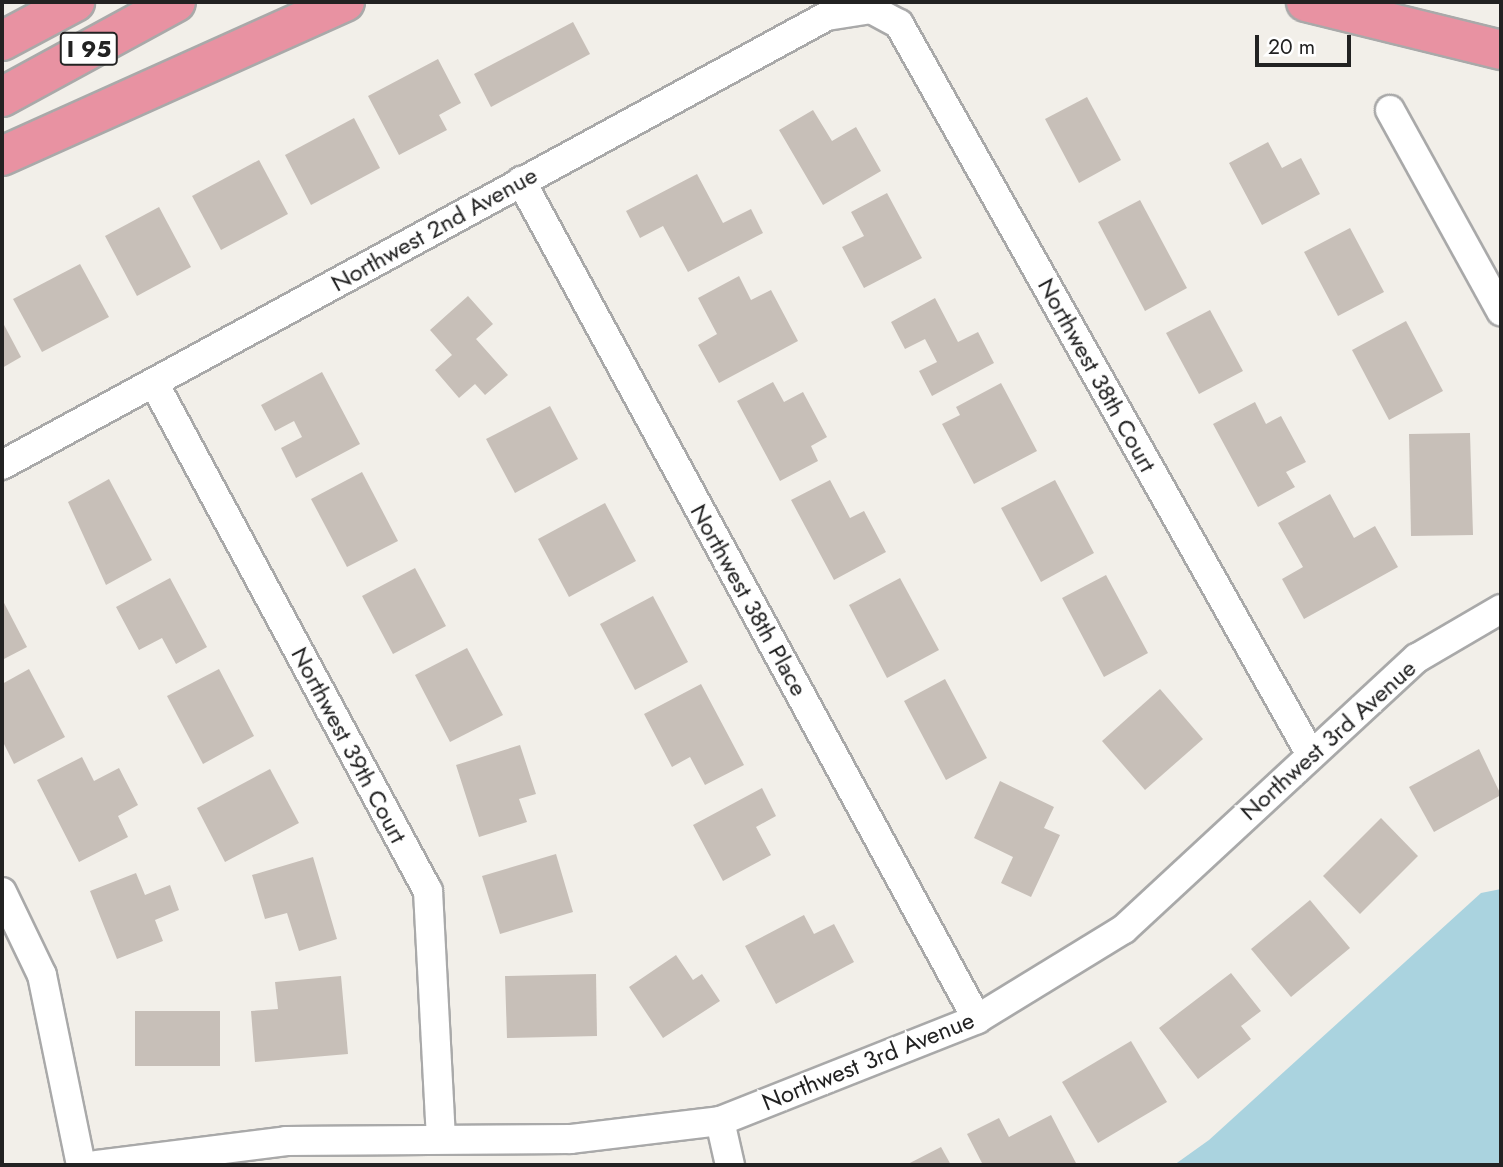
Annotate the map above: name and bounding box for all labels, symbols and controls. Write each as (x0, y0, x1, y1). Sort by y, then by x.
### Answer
scale bar (1258, 21, 1354, 65)
road number: I 95 (59, 30, 119, 68)
text: 20 m (1268, 32, 1315, 62)
street label: Northwest 2nd Avenue (326, 160, 542, 298)
street label: Northwest 38th Court (1032, 273, 1162, 477)
street label: Northwest 38th Place (684, 499, 814, 701)
street label: Northwest 39th Court (285, 642, 413, 848)
street label: Northwest 3rd Avenue (1234, 654, 1422, 826)
street label: Northwest 3rd Avenue (758, 1005, 978, 1117)

